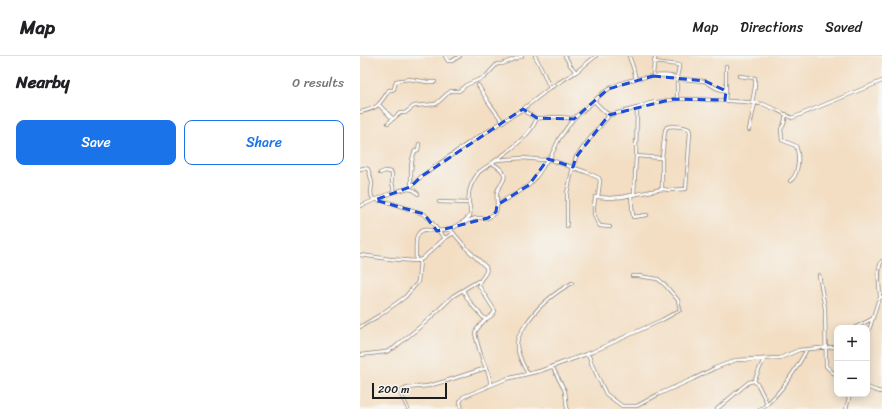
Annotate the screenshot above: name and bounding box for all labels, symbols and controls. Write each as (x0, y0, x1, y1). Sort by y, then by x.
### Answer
text: Map (20, 11, 55, 44)
text: Map (692, 15, 718, 40)
text: Directions (740, 15, 803, 40)
text: Saved (825, 15, 862, 40)
text: Nearby (16, 67, 70, 97)
text: 0 results (292, 71, 344, 94)
button: Save (16, 120, 176, 165)
button: Share (184, 120, 344, 165)
map controls (834, 325, 870, 397)
button: + (834, 325, 870, 361)
button: − (834, 361, 870, 397)
text: 200 m (378, 380, 410, 399)
scale bar (372, 381, 447, 400)

